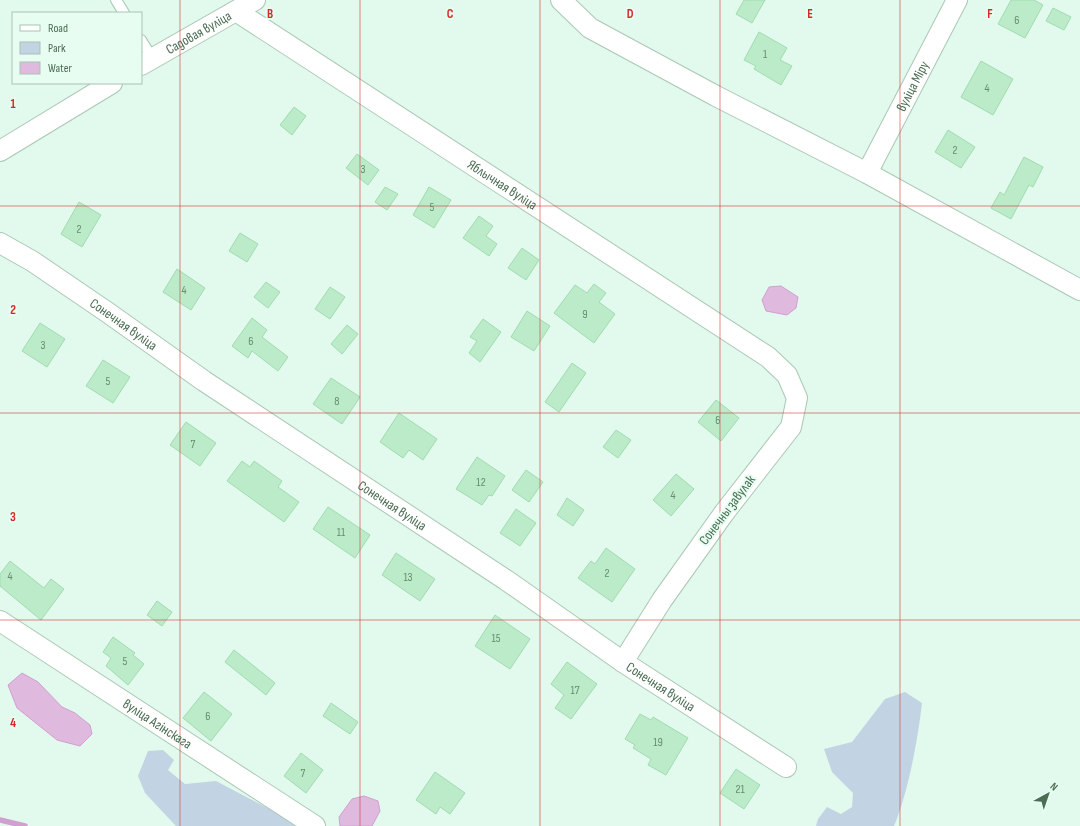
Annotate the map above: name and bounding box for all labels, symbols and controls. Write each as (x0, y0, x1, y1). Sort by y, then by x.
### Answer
text: B (267, 6, 273, 22)
text: C (447, 6, 454, 22)
text: D (627, 6, 634, 22)
text: E (807, 6, 813, 22)
text: F (987, 6, 993, 22)
street label: Садовая вуліца (163, 7, 234, 58)
legend (12, 12, 142, 84)
house number: 6 (1014, 13, 1020, 28)
text: Road (48, 21, 68, 36)
text: Park (48, 41, 66, 56)
house number: 1 (763, 47, 768, 62)
street label: вуліца Міру (892, 58, 933, 114)
text: Water (48, 61, 72, 76)
house number: 4 (984, 81, 990, 96)
text: 1 (10, 96, 16, 112)
house number: 2 (953, 143, 958, 158)
street label: Яблычная вуліца (465, 156, 541, 213)
house number: 3 (360, 162, 366, 177)
house number: 5 (430, 200, 435, 215)
house number: 2 (77, 222, 82, 237)
house number: 4 (181, 283, 187, 298)
street label: Сонечная вуліца (87, 294, 161, 354)
text: 2 (10, 302, 16, 318)
house number: 9 (582, 307, 588, 322)
house number: 6 (248, 334, 254, 349)
house number: 3 (40, 338, 46, 353)
house number: 5 (106, 374, 111, 389)
house number: 8 (334, 394, 340, 409)
house number: 6 (715, 413, 721, 428)
house number: 7 (191, 437, 196, 452)
street label: Сонечны завулак (695, 471, 759, 548)
house number: 12 (476, 475, 486, 490)
street label: Сонечная вуліца (355, 476, 430, 534)
house number: 4 (670, 488, 676, 503)
text: 3 (10, 509, 16, 525)
house number: 11 (337, 525, 346, 540)
house number: 2 (605, 566, 610, 581)
house number: 4 (7, 569, 13, 584)
house number: 13 (403, 570, 413, 585)
house number: 15 (491, 631, 501, 646)
house number: 5 (123, 654, 128, 669)
street label: Сонечная вуліца (623, 658, 698, 715)
house number: 17 (571, 683, 580, 698)
street label: вуліца Агінскага (120, 695, 195, 752)
house number: 6 (205, 709, 211, 724)
text: 4 (10, 715, 16, 731)
house number: 19 (653, 735, 663, 750)
house number: 7 (301, 766, 306, 781)
north arrow (1028, 774, 1068, 814)
text: N (1048, 780, 1061, 794)
house number: 21 (735, 782, 745, 797)

